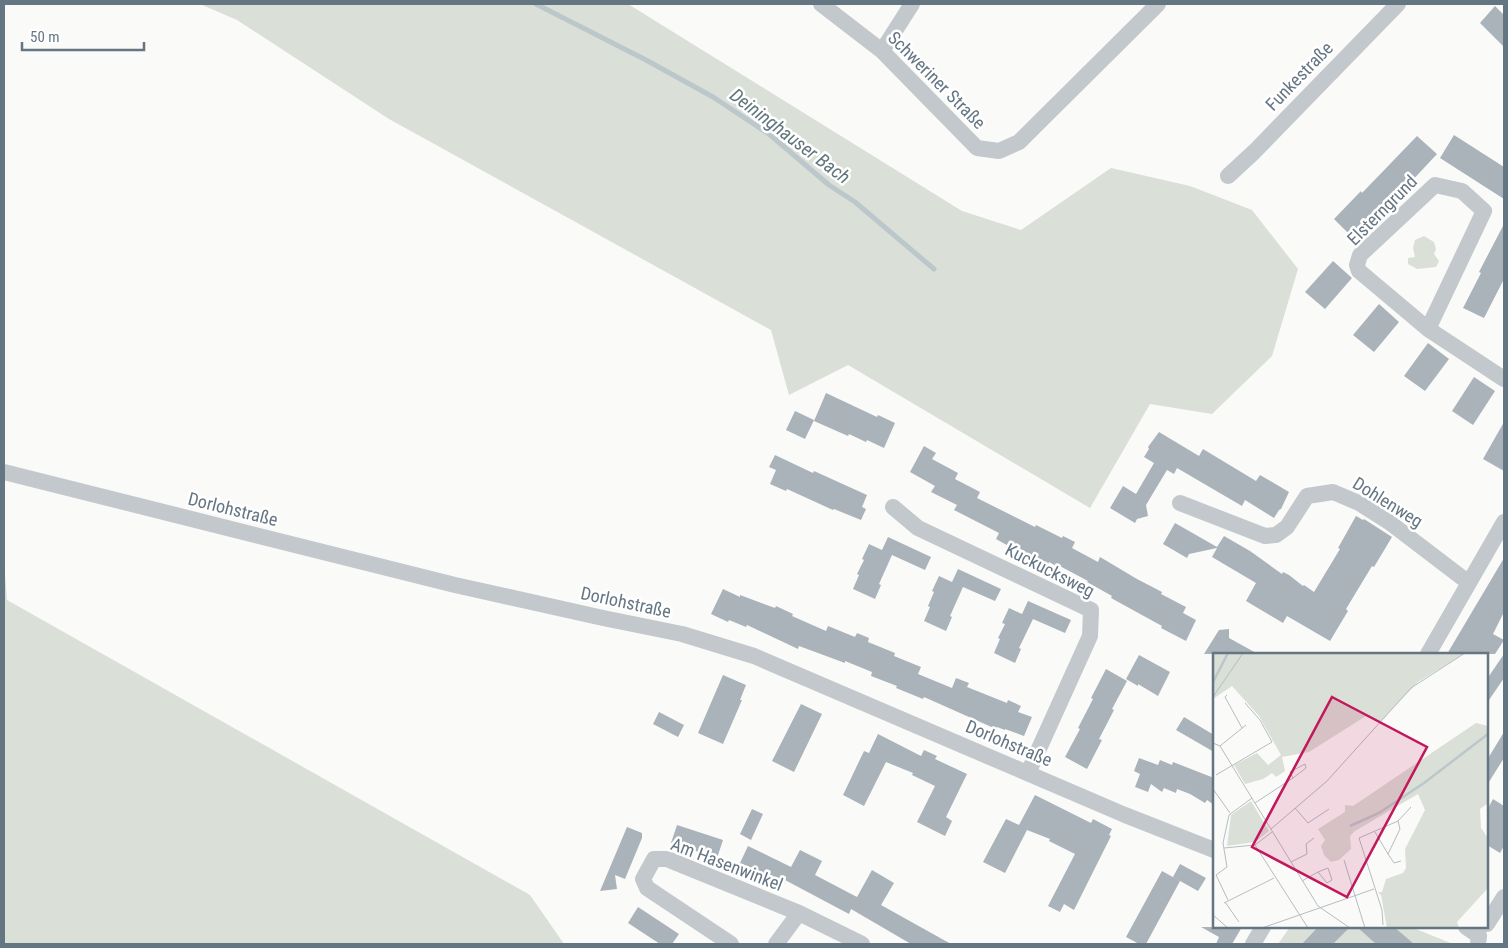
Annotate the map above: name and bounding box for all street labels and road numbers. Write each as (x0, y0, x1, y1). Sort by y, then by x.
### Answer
street label: Schweriner Straße (884, 27, 990, 133)
street label: Funkestraße (1261, 37, 1337, 115)
street label: Elsterngrund (1343, 171, 1421, 249)
street label: Dohlenweg (1349, 472, 1427, 532)
street label: Dorlohstraße (186, 488, 280, 530)
street label: Kuckucksweg (1002, 539, 1098, 601)
street label: Dorlohstraße (579, 582, 673, 622)
street label: Dorlohstraße (963, 715, 1055, 771)
street label: Am Hasenwinkel (668, 833, 786, 895)

